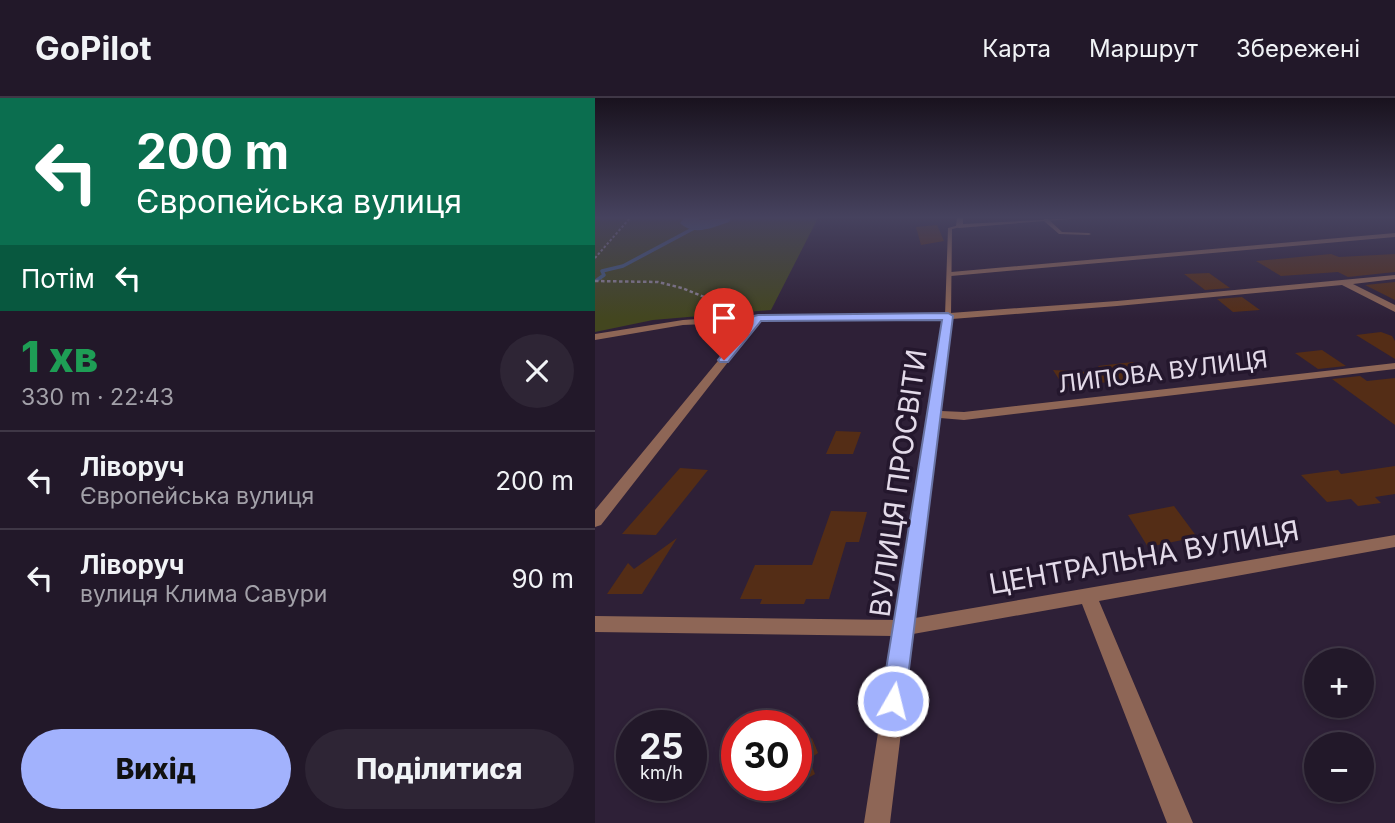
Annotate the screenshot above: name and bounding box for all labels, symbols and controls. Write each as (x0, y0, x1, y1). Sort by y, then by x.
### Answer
text: GoPilot (35, 28, 152, 68)
text: Карта (982, 34, 1051, 63)
text: Маршрут (1089, 34, 1198, 63)
text: Збережені (1236, 34, 1360, 63)
text: 200 m (136, 122, 289, 181)
icon: left (21, 126, 112, 217)
text: Європейська вулиця (136, 182, 462, 221)
icon: left (109, 259, 147, 297)
text: Потім (21, 263, 95, 294)
pin (694, 288, 754, 360)
icon: arrive (705, 299, 743, 337)
text: 1 хв (21, 331, 98, 382)
button: close (500, 334, 574, 408)
street label: ЛИПОВА ВУЛИЦЯ (1057, 344, 1269, 399)
street label: ВУЛИЦЯ ПРОСВІТИ (862, 347, 934, 619)
text: 330 m · 22:43 (21, 383, 174, 411)
text: Ліворуч (80, 451, 184, 482)
icon: left (21, 461, 59, 499)
text: 200 m (495, 465, 574, 496)
text: Європейська вулиця (80, 482, 314, 510)
street label: ЦЕНТРАЛЬНА ВУЛИЦЯ (986, 513, 1302, 601)
text: Ліворуч (80, 549, 184, 580)
icon: left (21, 559, 59, 597)
text: 90 m (511, 563, 574, 594)
text: вулиця Клима Савури (80, 580, 327, 608)
map controls (1304, 648, 1374, 802)
button: + (1304, 648, 1374, 718)
position arrow (856, 664, 930, 738)
speed limit sign: 30 (721, 710, 812, 801)
text: 25 (639, 725, 684, 767)
button: Вихід (21, 729, 291, 809)
button: Поділитися (305, 729, 574, 809)
button: − (1304, 732, 1374, 802)
text: km/h (640, 762, 683, 783)

